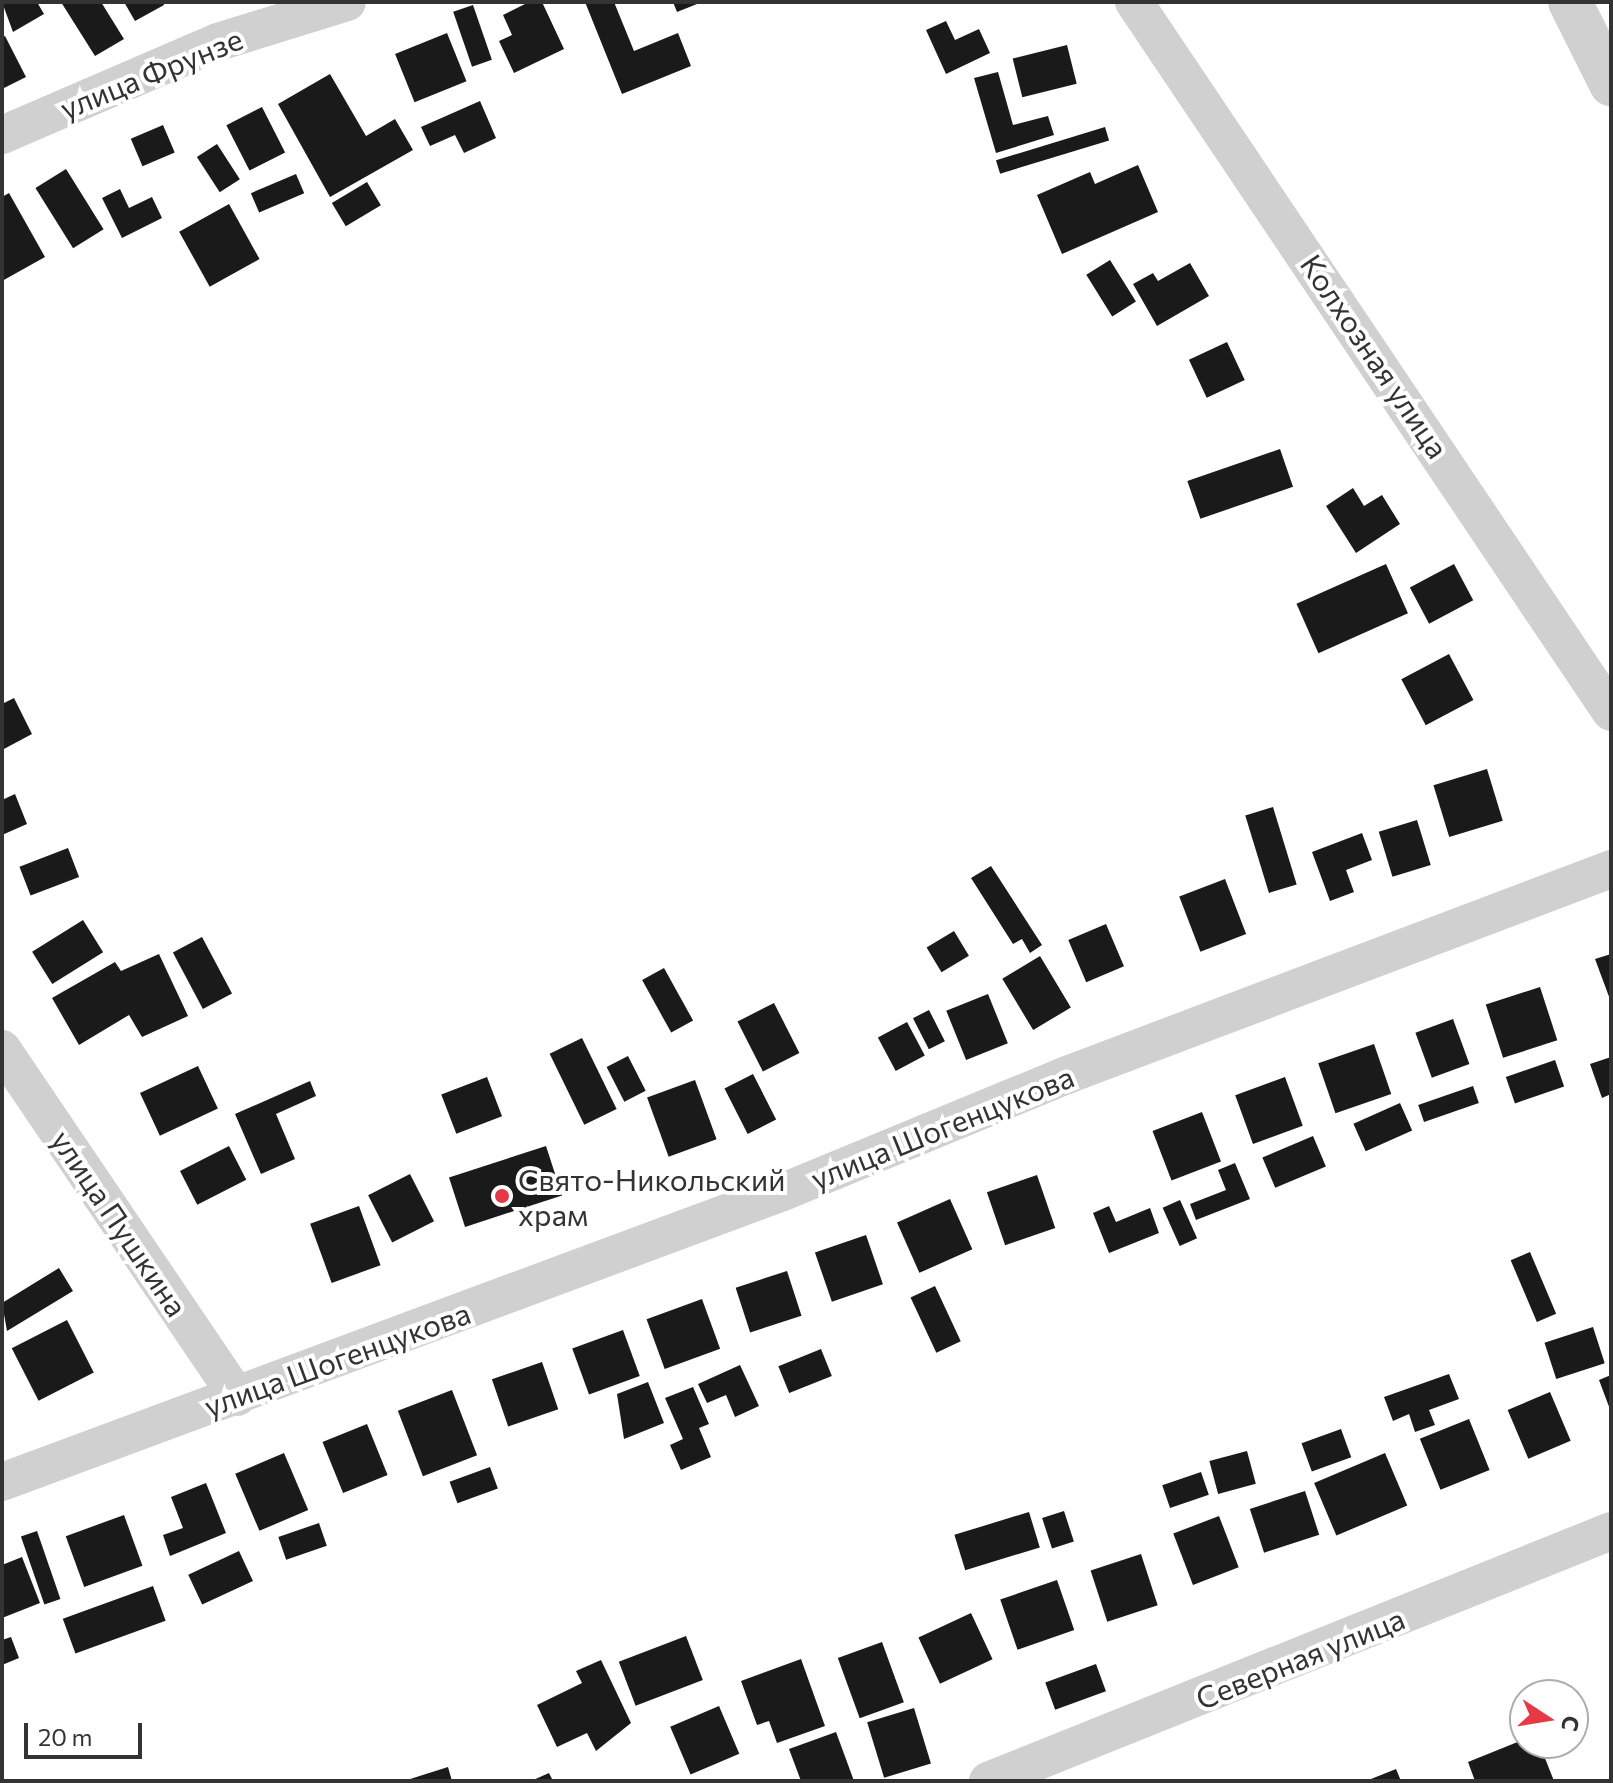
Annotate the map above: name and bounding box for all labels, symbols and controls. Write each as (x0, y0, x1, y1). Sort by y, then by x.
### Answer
street label: улица Фрунзе (55, 20, 247, 126)
street label: Колхозная улица (1294, 247, 1456, 465)
street label: улица Шогенцукова (805, 1058, 1079, 1196)
street label: улица Пушкина (45, 1123, 195, 1323)
place label: Свято-Никольский храм (518, 1161, 786, 1232)
marker: Свято-Никольский храм (493, 1187, 511, 1205)
street label: улица Шогенцукова (199, 1294, 475, 1424)
street label: Северная улица (1190, 1600, 1410, 1716)
north arrow (1509, 1679, 1589, 1759)
scale bar (28, 1707, 146, 1757)
text: С (1556, 1714, 1586, 1734)
text: 20 m (38, 1722, 92, 1751)

